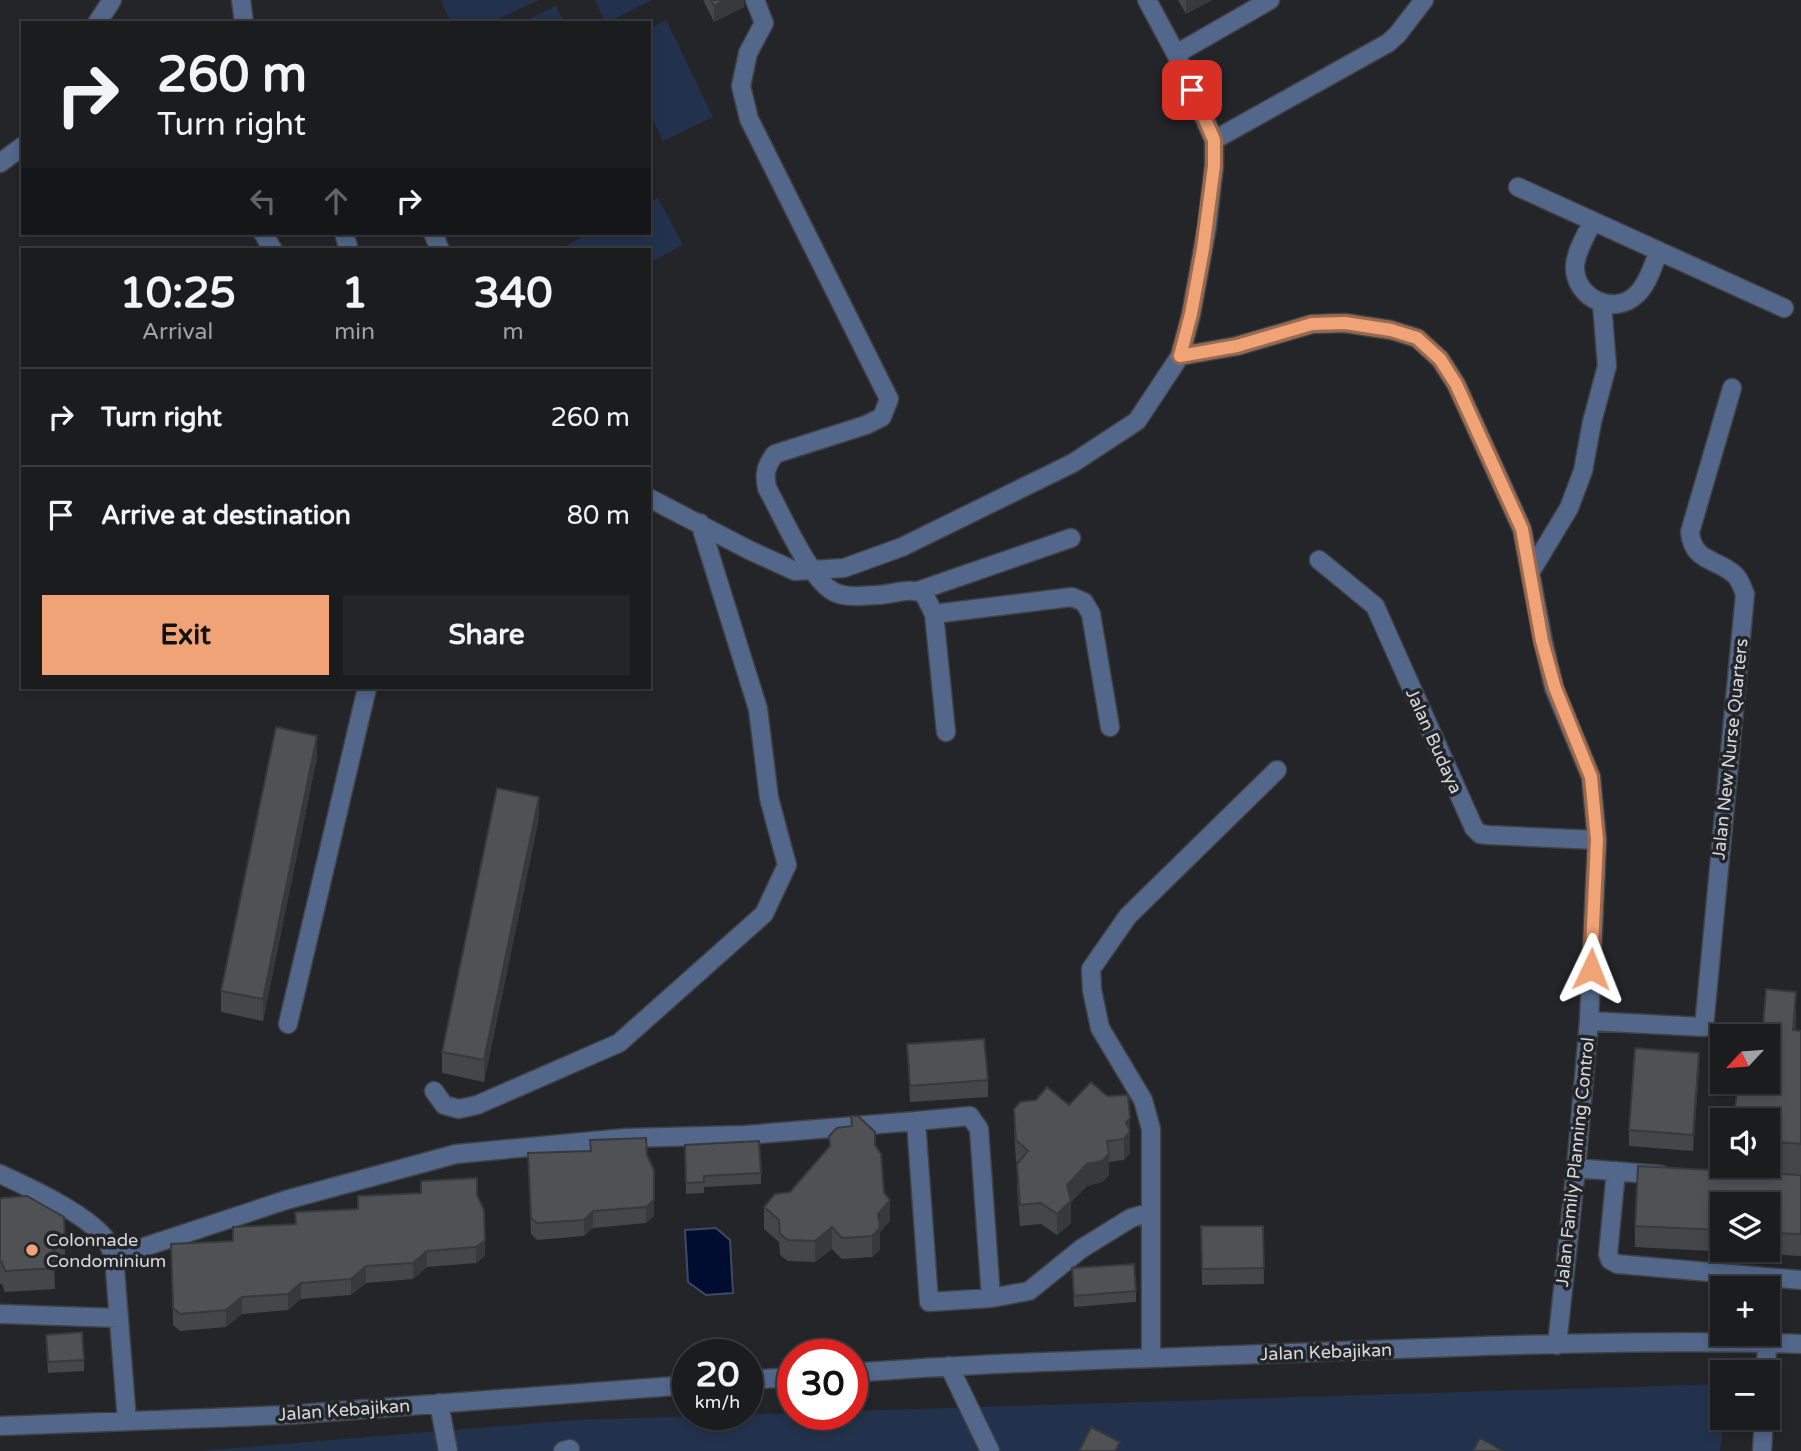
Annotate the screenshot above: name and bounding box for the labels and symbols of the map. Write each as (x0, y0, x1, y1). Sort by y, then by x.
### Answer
pin (1162, 60, 1222, 120)
street label: Jalan New Nurse Quarters (1707, 637, 1753, 861)
street label: Jalan Budaya (1401, 685, 1467, 797)
position arrow (1554, 932, 1628, 1006)
north arrow (1710, 1024, 1780, 1094)
street label: Jalan Family Planning Control (1551, 1036, 1599, 1288)
place label: Colonnade Condominium (46, 1229, 166, 1272)
marker: Colonnade Condominium (24, 1242, 40, 1258)
speed limit sign: 30 (777, 1339, 868, 1430)
street label: Jalan Kebajikan (1260, 1339, 1392, 1365)
street label: Jalan Kebajikan (277, 1394, 411, 1426)

